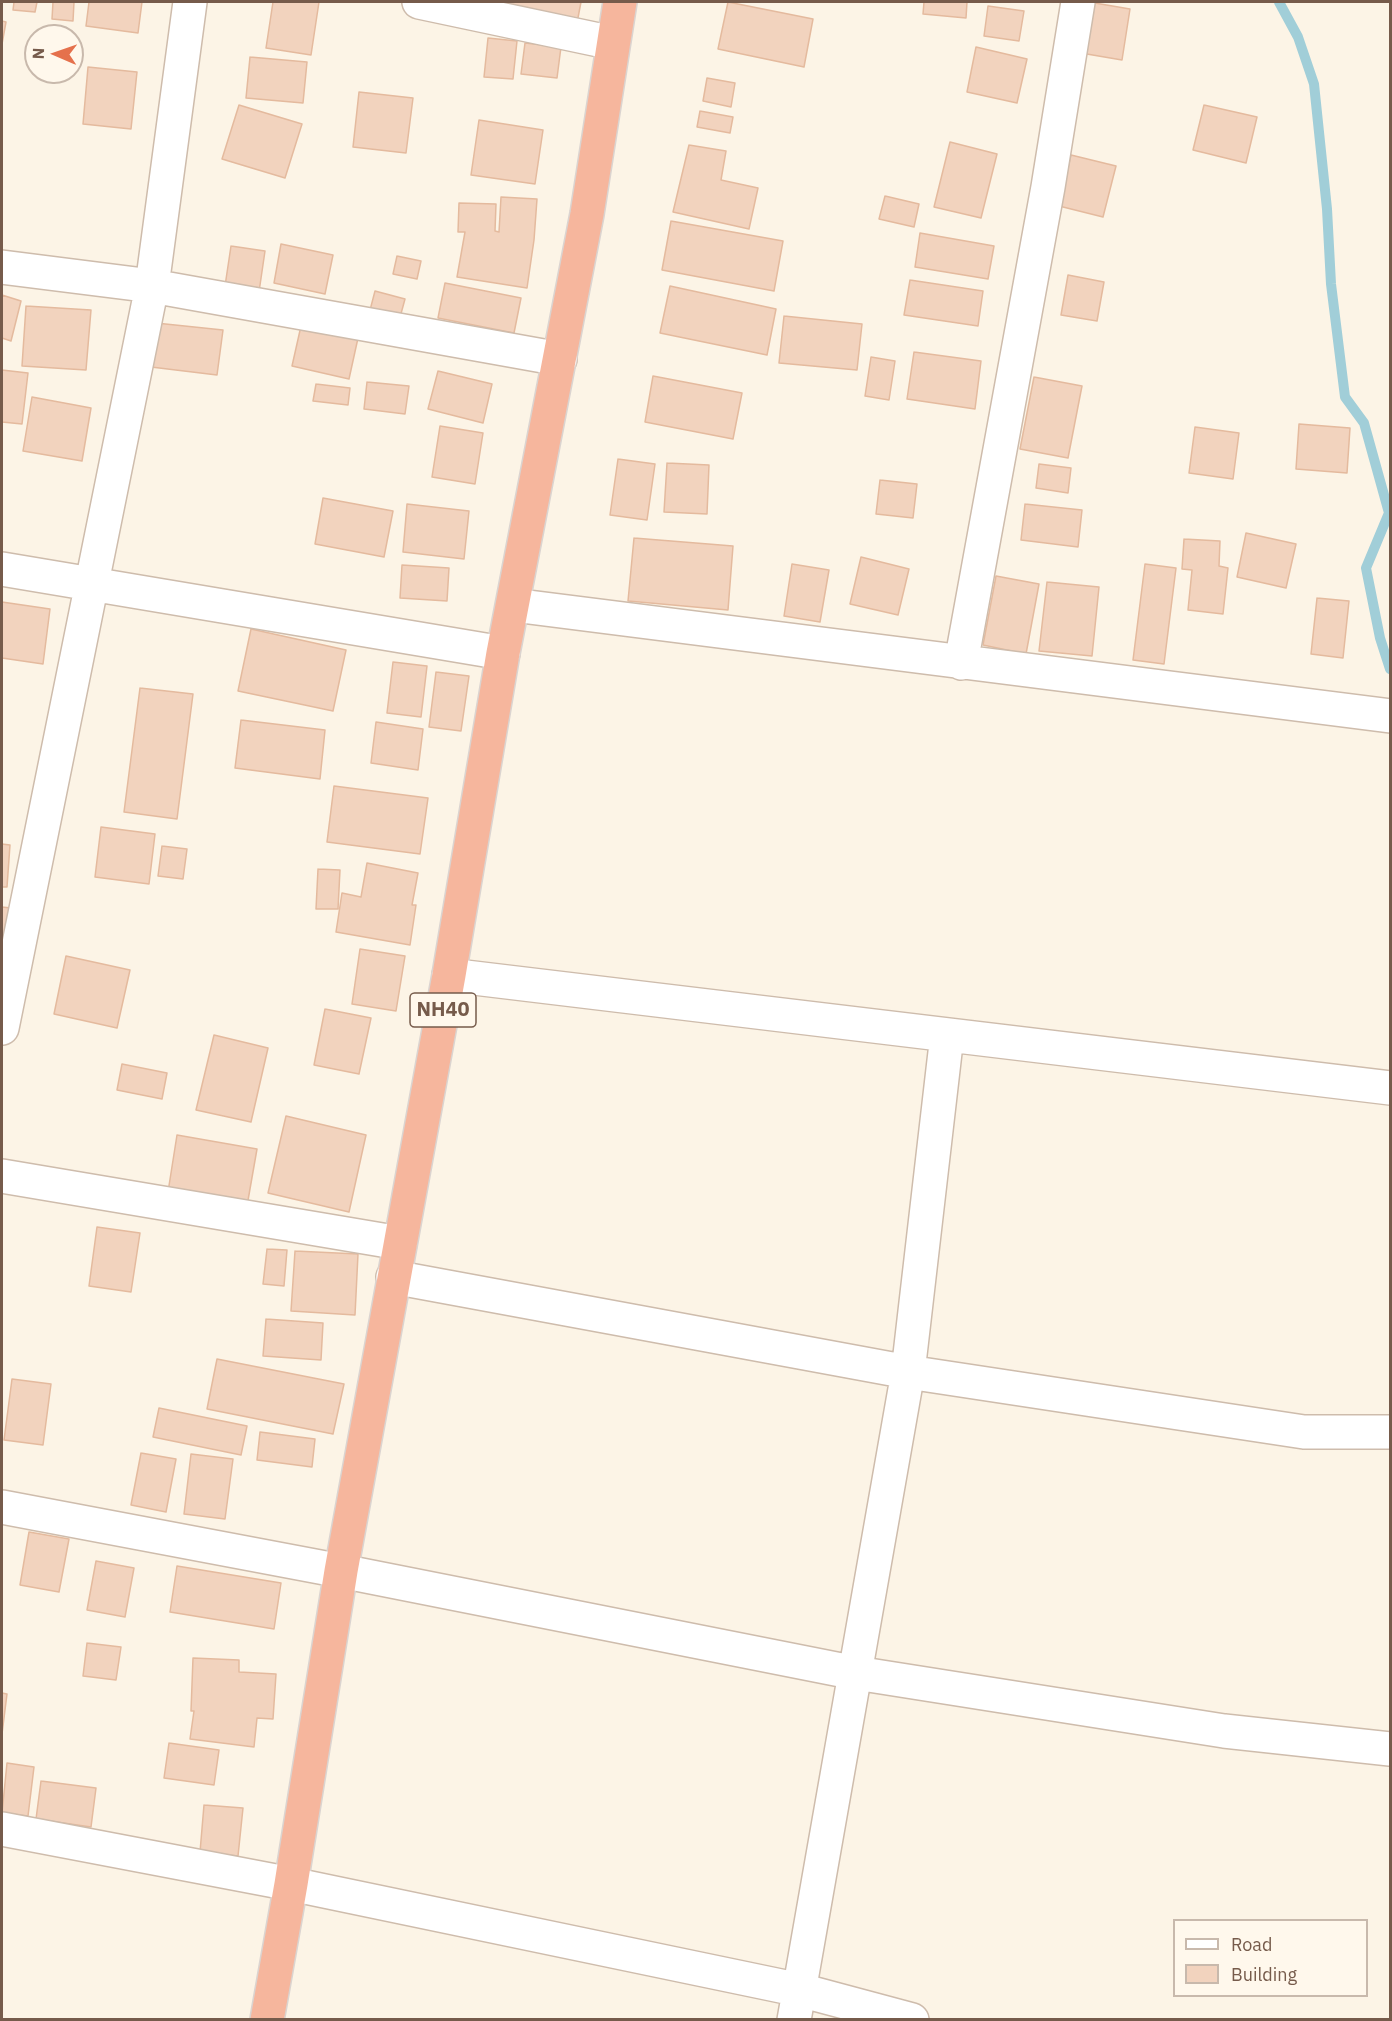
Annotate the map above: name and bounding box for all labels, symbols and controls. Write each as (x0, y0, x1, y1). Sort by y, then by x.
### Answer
north arrow (24, 24, 84, 84)
text: N (28, 47, 48, 60)
road number: NH40 (410, 993, 476, 1027)
legend (1173, 1919, 1368, 1997)
text: Road (1231, 1933, 1272, 1956)
text: Building (1231, 1963, 1297, 1986)

